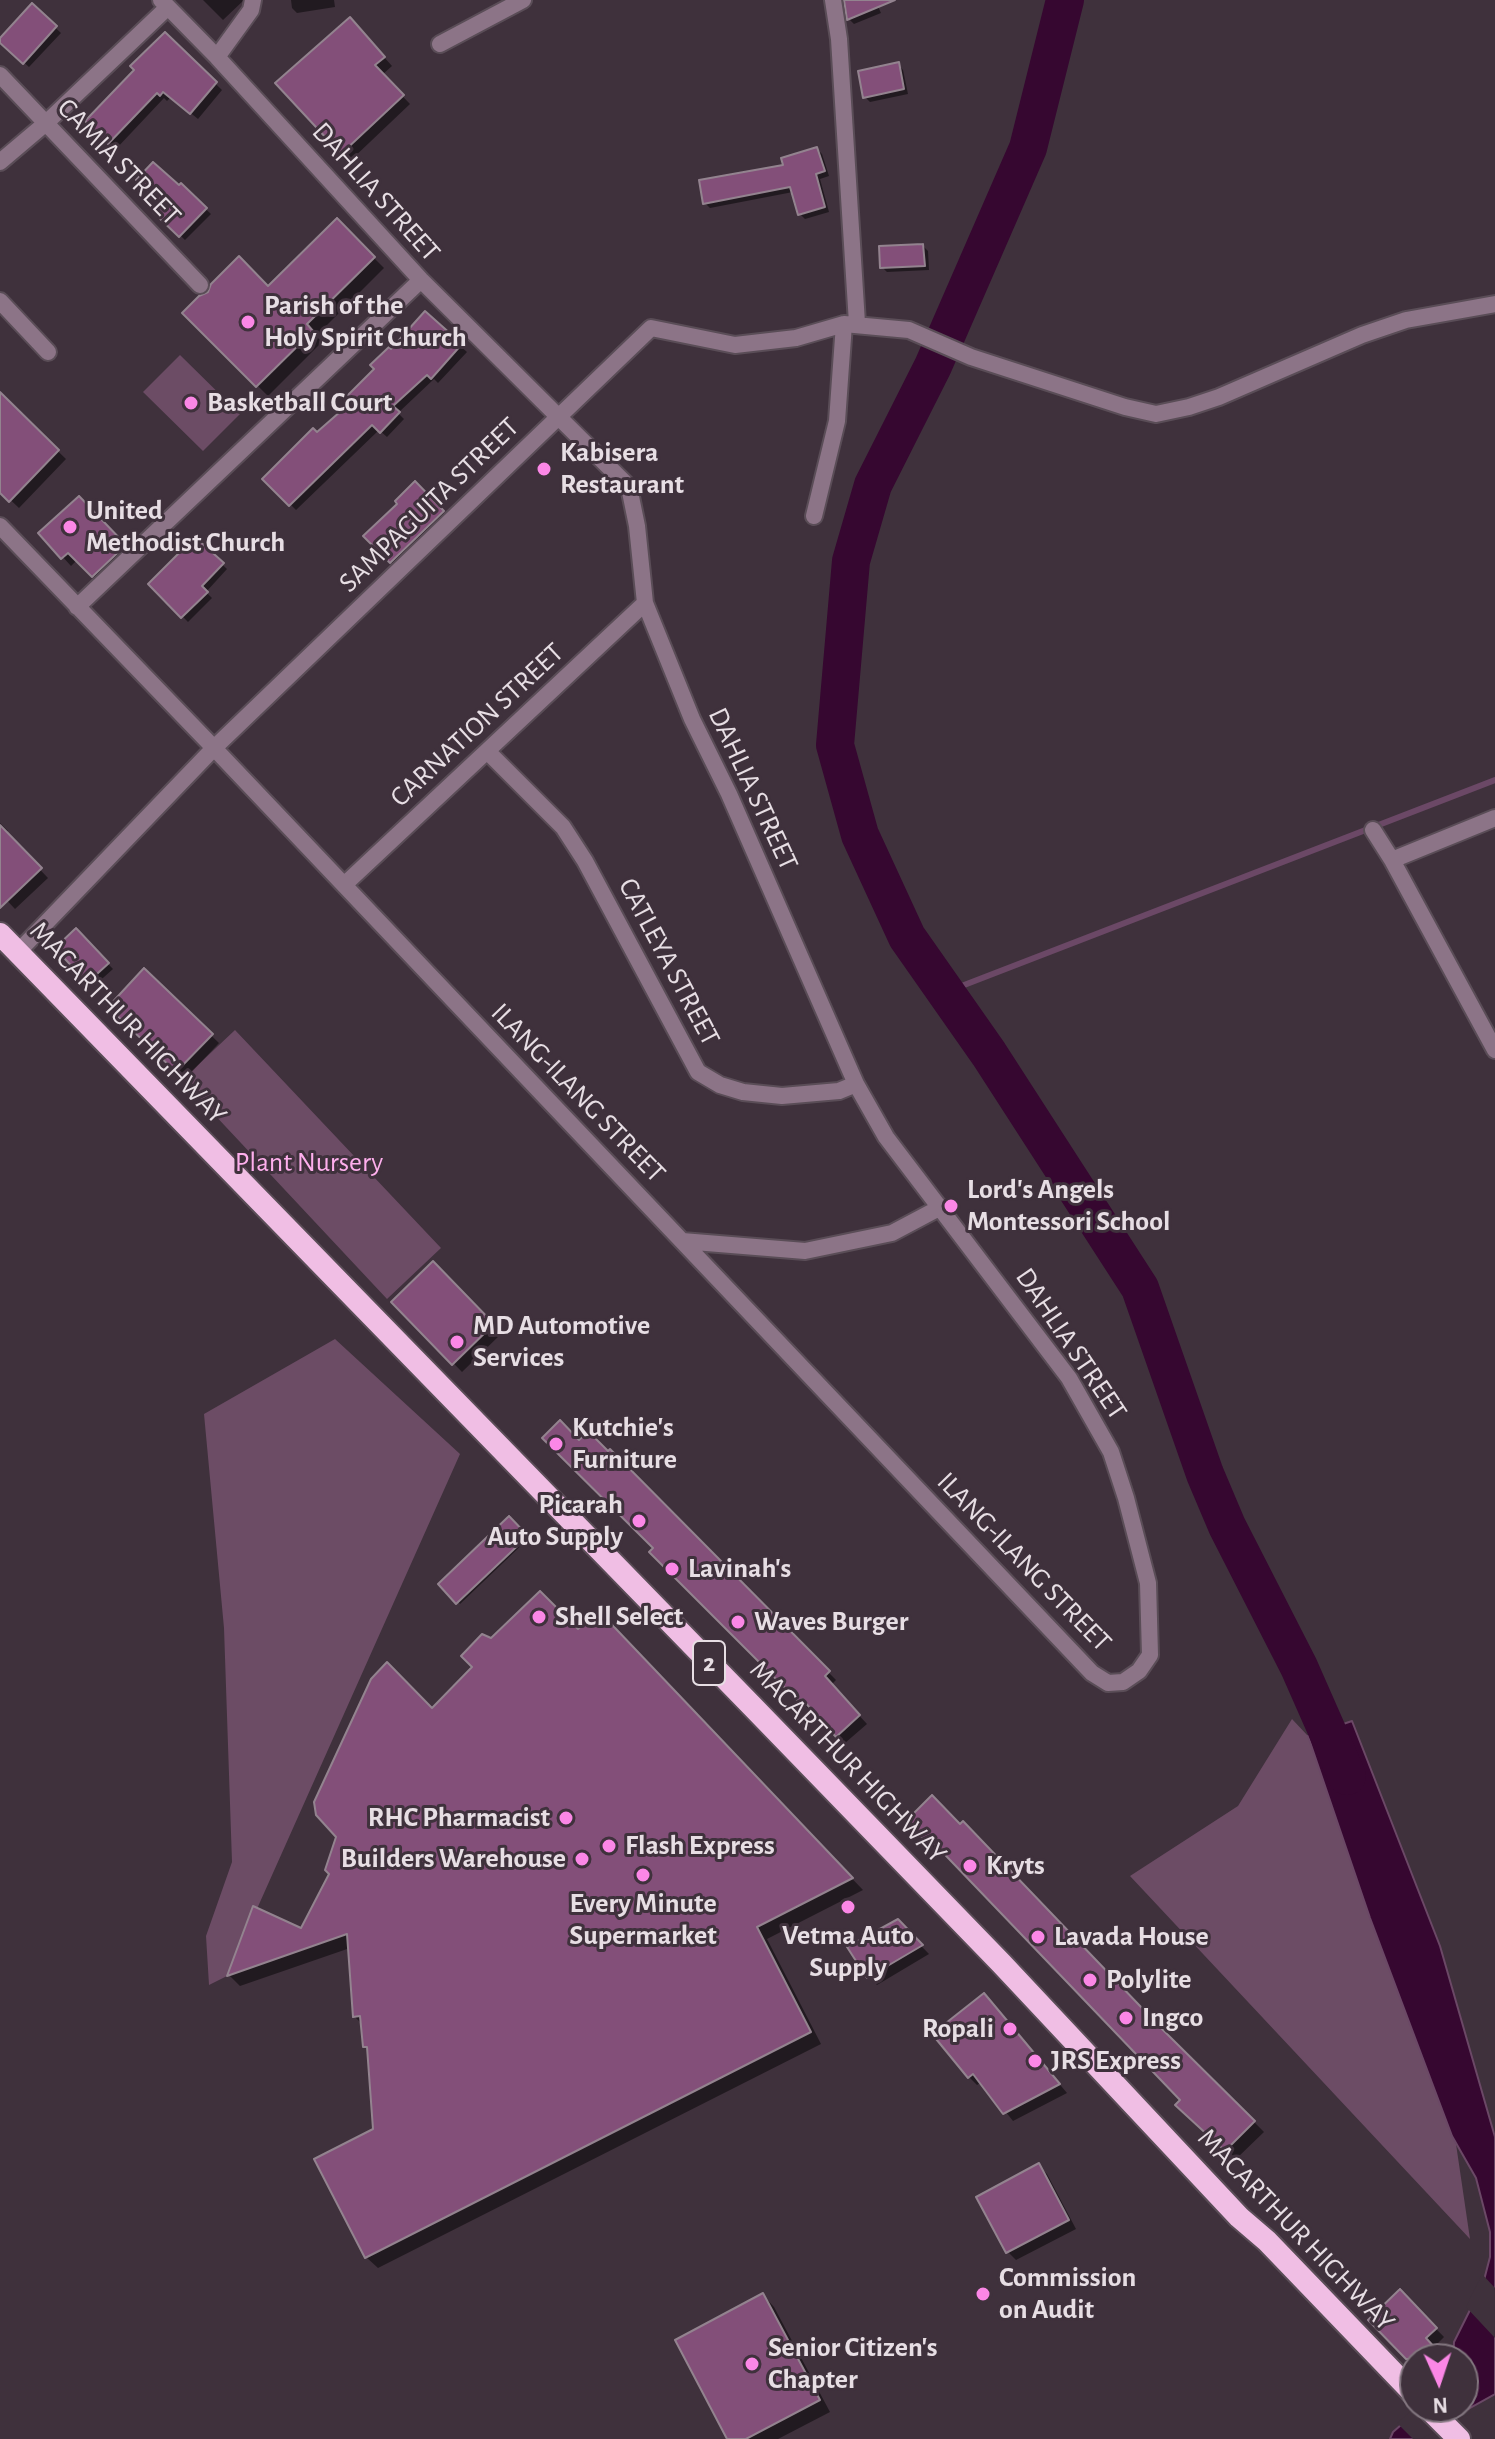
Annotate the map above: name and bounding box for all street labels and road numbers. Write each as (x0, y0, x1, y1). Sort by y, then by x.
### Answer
street label: CAMIA STREET (50, 91, 188, 233)
street label: DAHLIA STREET (305, 115, 447, 269)
street label: SAMPAGUITA STREET (332, 410, 526, 600)
street label: CARNATION STREET (383, 636, 571, 814)
street label: DAHLIA STREET (701, 702, 805, 876)
street label: CATLEYA STREET (611, 872, 727, 1052)
street label: MACARTHUR HIGHWAY (22, 914, 234, 1132)
street label: ILANG-ILANG STREET (484, 996, 672, 1190)
street label: DAHLIA STREET (1008, 1262, 1134, 1426)
street label: ILANG-ILANG STREET (930, 1465, 1118, 1659)
road number: 2 (693, 1641, 725, 1685)
street label: MACARTHUR HIGHWAY (742, 1653, 954, 1871)
street label: MACARTHUR HIGHWAY (1190, 2121, 1402, 2339)

